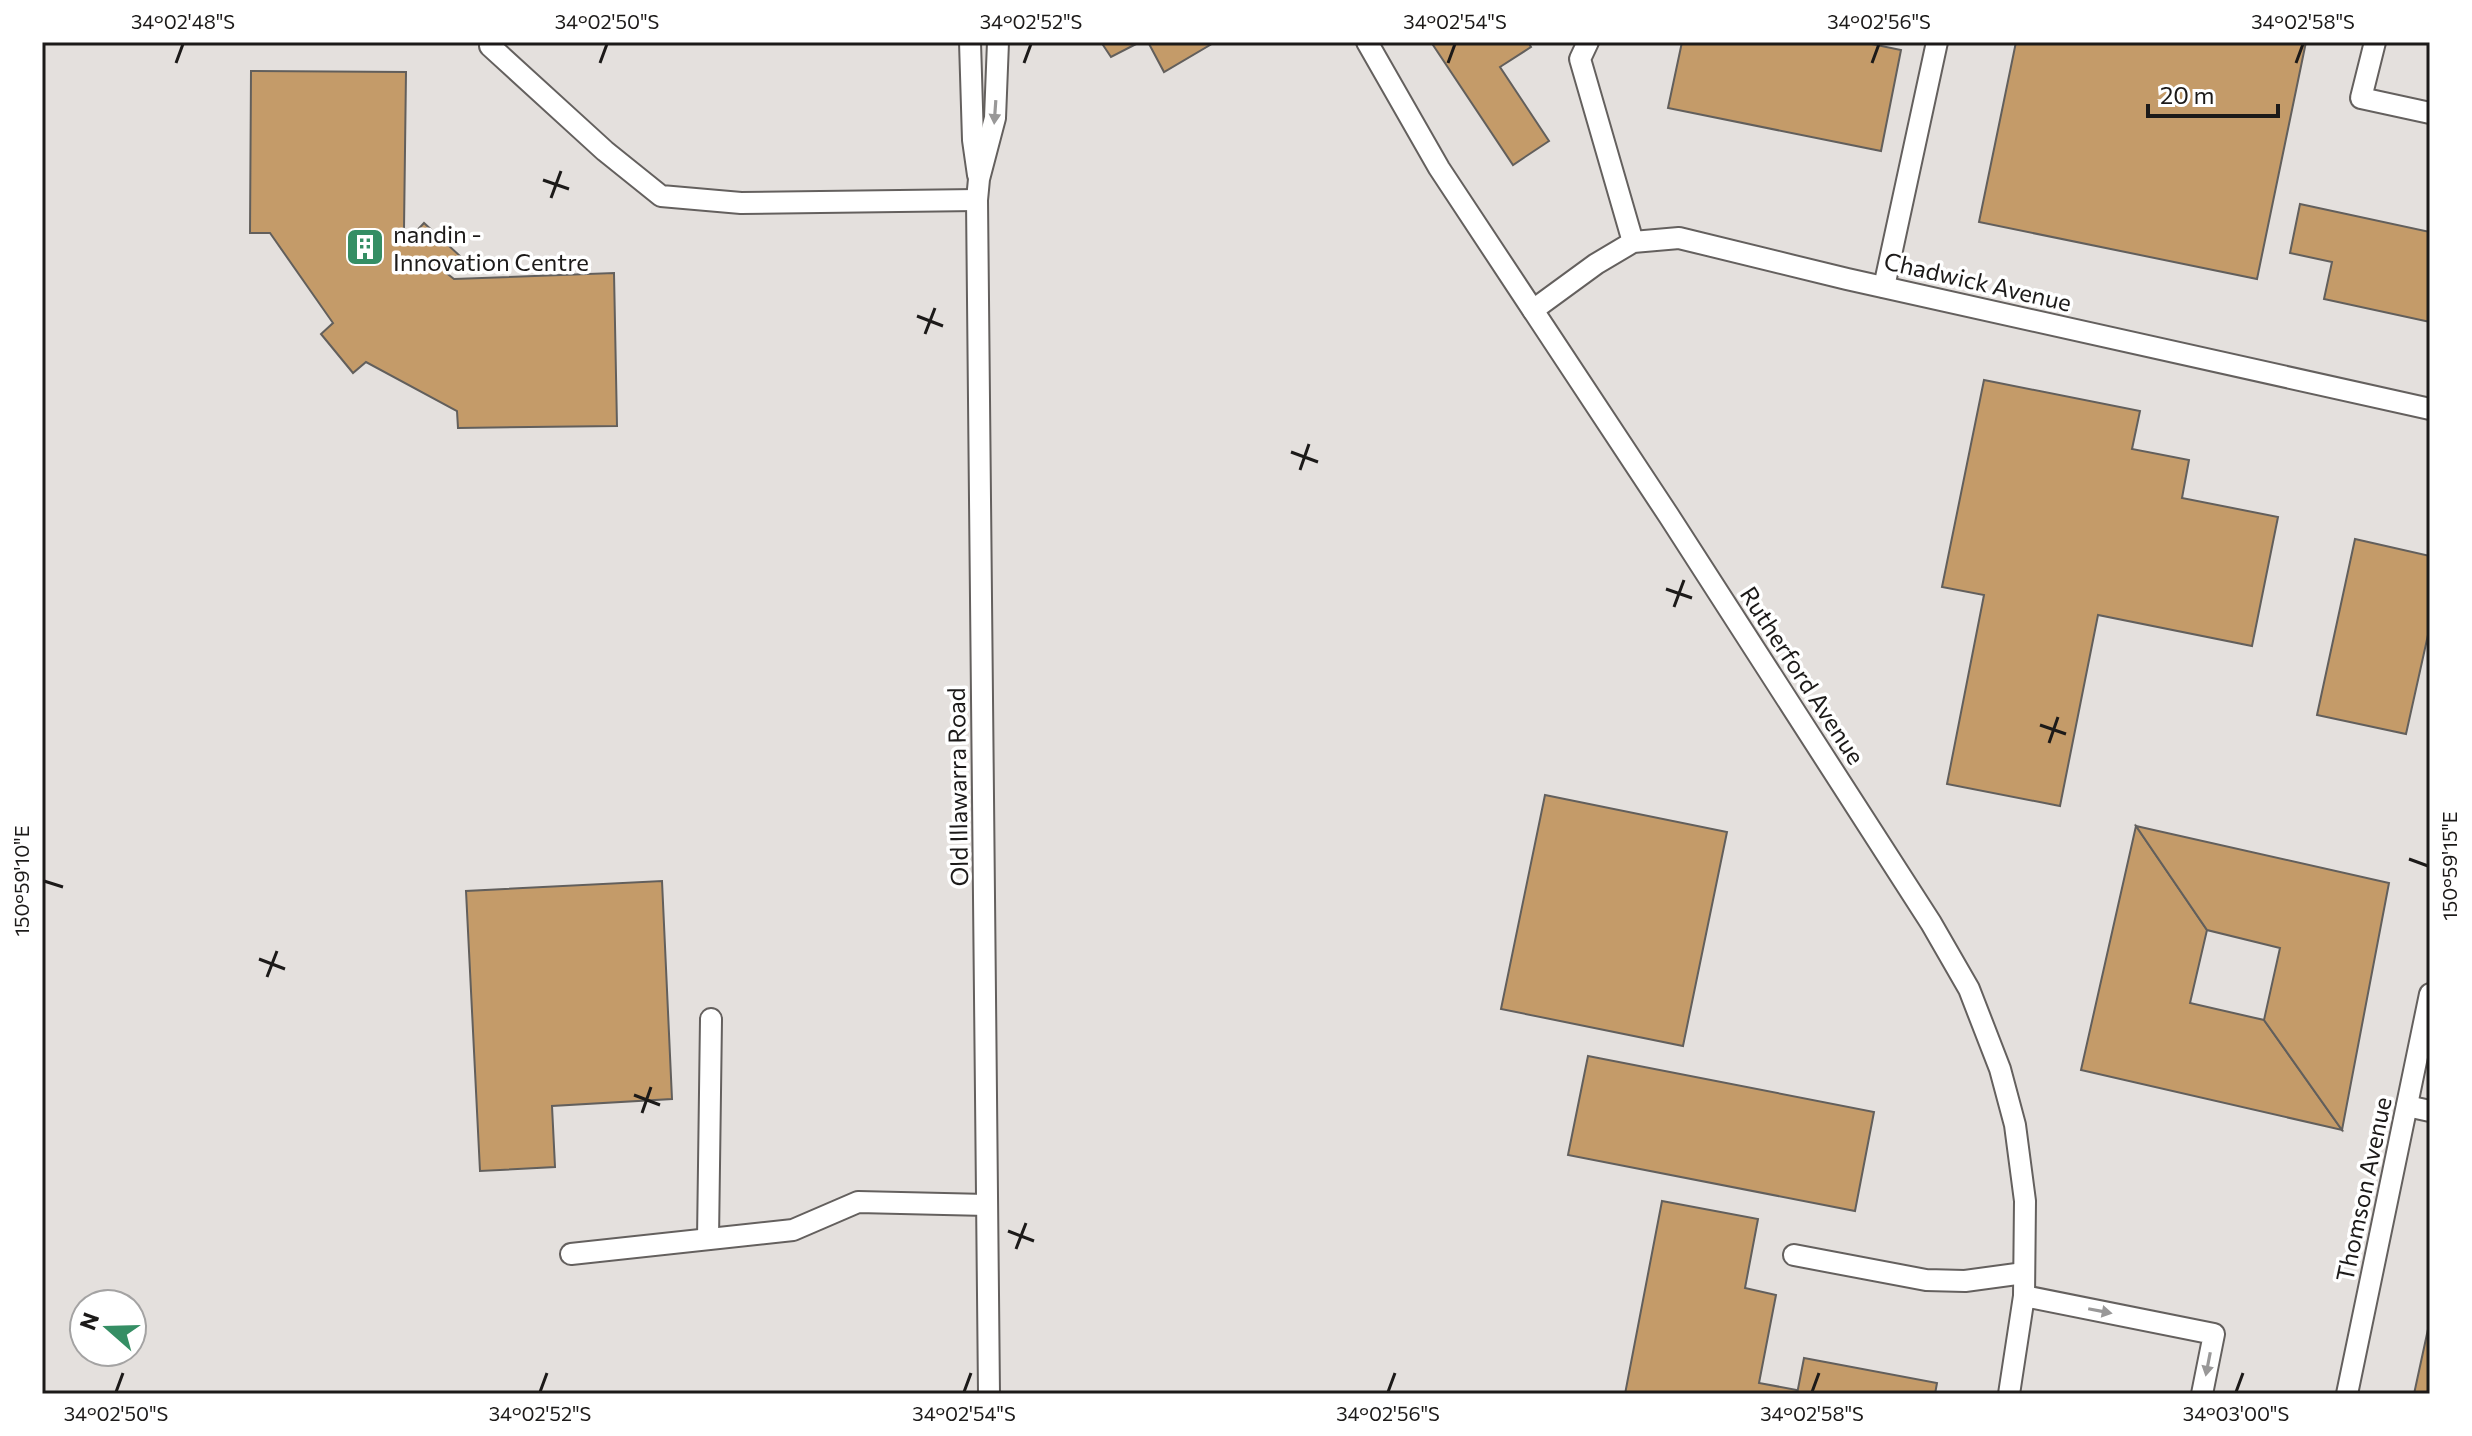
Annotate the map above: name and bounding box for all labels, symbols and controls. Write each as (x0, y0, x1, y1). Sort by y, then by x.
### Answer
text: 34°02'48"S (131, 9, 235, 33)
text: 34°02'50"S (555, 9, 659, 33)
text: 34°02'52"S (980, 9, 1082, 33)
text: 34°02'54"S (1403, 9, 1507, 33)
text: 34°02'56"S (1827, 9, 1931, 33)
text: 34°02'58"S (2251, 9, 2355, 33)
scale bar (2148, 68, 2278, 118)
text: 20 m (2160, 80, 2214, 109)
one-way arrow (988, 100, 1001, 125)
place label: nandin - Innovation Centre (393, 219, 589, 276)
building icon: nandin - Innovation Centre (344, 226, 386, 268)
street label: Chadwick Avenue (1881, 245, 2075, 317)
street label: Rutherford Avenue (1735, 581, 1871, 769)
street label: Old Illawarra Road (941, 687, 973, 887)
text: 150°59'15"E (2437, 811, 2461, 921)
text: 150°59'10"E (9, 825, 33, 937)
street label: Thomson Avenue (2329, 1094, 2397, 1284)
north arrow (68, 1288, 148, 1368)
one-way arrow (2088, 1305, 2113, 1318)
text: N (73, 1309, 104, 1333)
one-way arrow (2201, 1352, 2214, 1377)
text: 34°02'50"S (64, 1401, 168, 1425)
text: 34°02'52"S (489, 1401, 591, 1425)
text: 34°02'54"S (912, 1401, 1016, 1425)
text: 34°02'56"S (1336, 1401, 1440, 1425)
text: 34°02'58"S (1760, 1401, 1864, 1425)
text: 34°03'00"S (2183, 1401, 2289, 1425)

